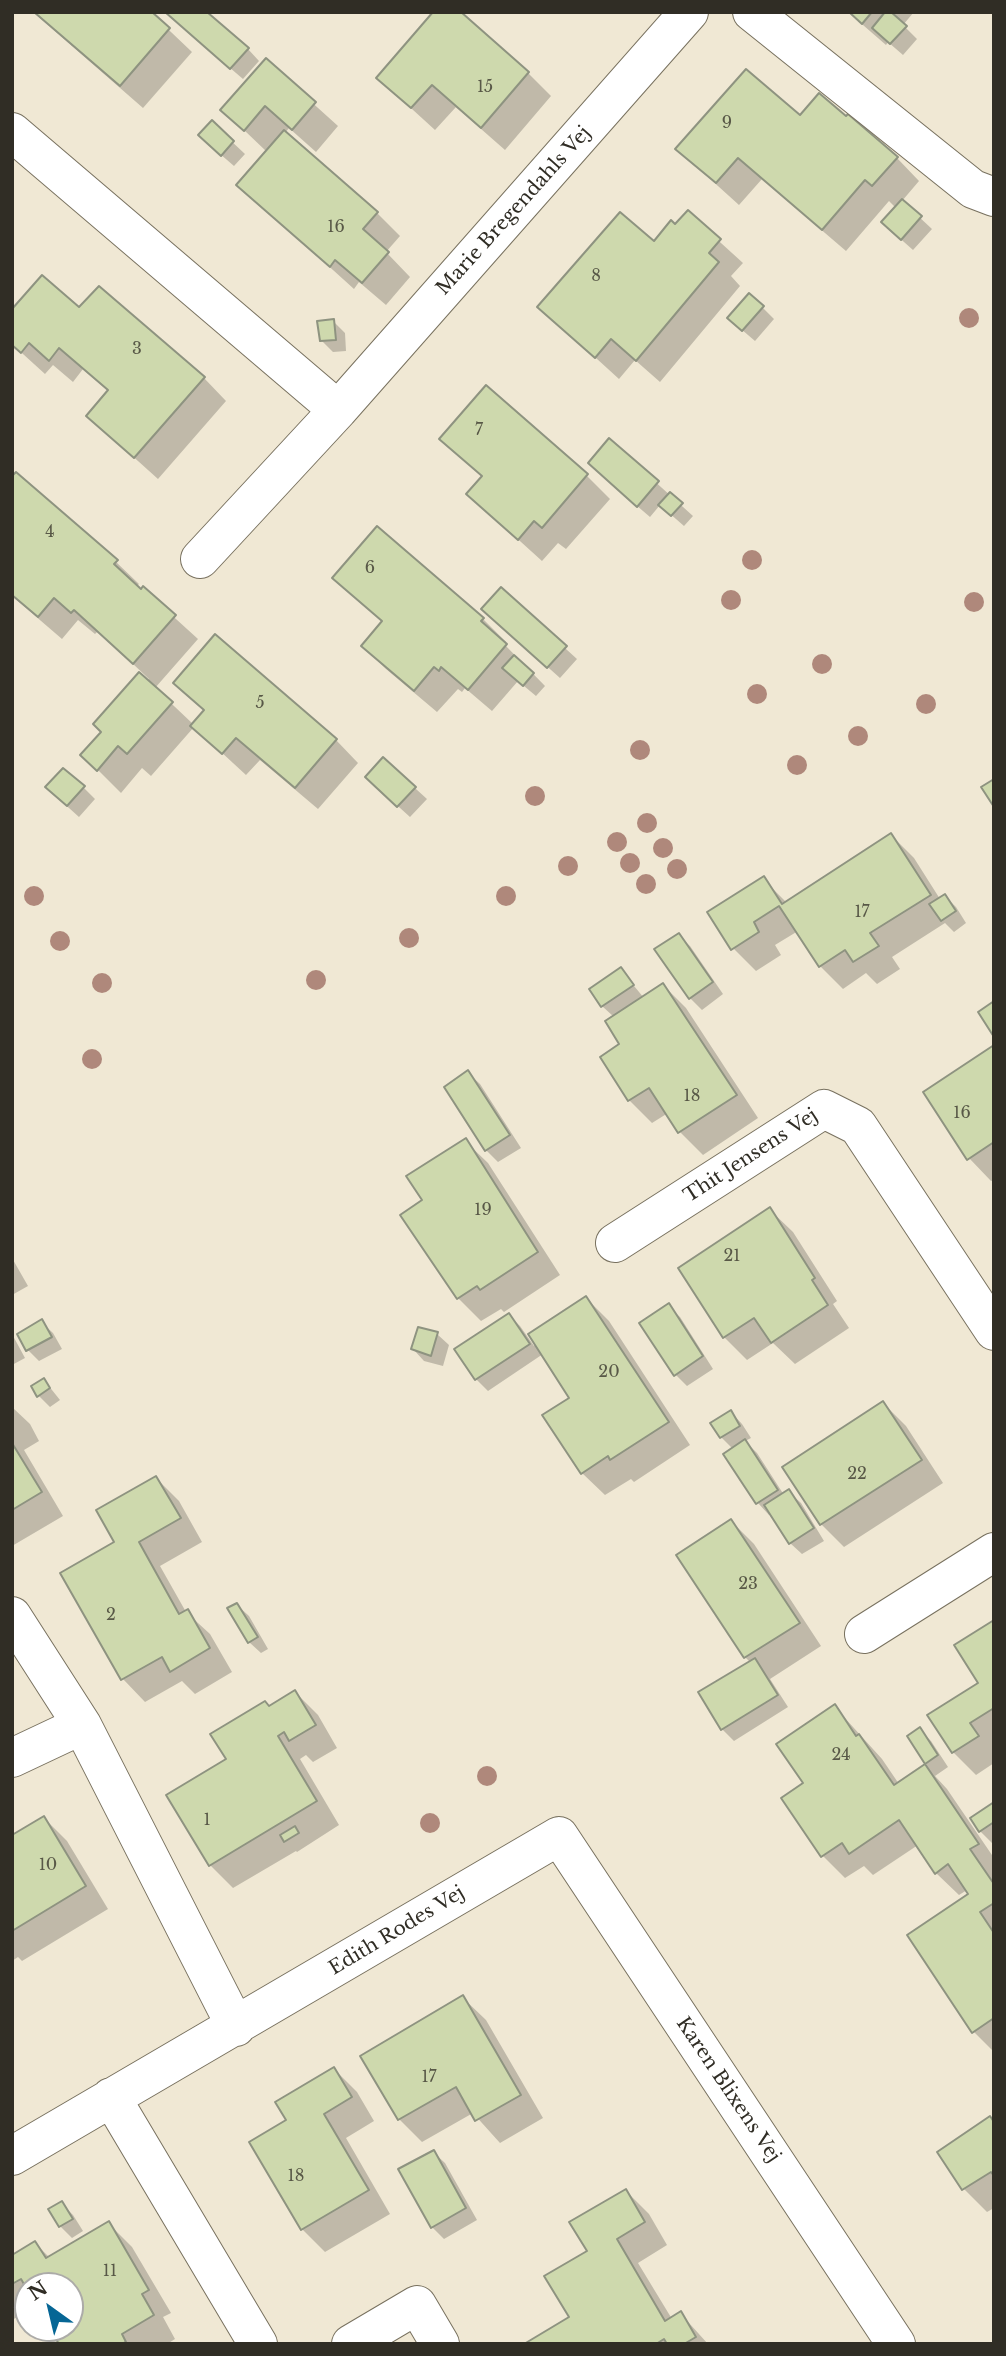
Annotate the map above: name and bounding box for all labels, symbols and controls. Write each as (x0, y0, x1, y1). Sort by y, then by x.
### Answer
house number: 15 (477, 77, 493, 97)
house number: 9 (722, 113, 732, 133)
street label: Marie Bregendahls Vej (432, 122, 596, 300)
house number: 16 (327, 217, 345, 237)
house number: 8 (591, 266, 601, 286)
house number: 3 (132, 339, 142, 359)
house number: 7 (475, 420, 483, 440)
house number: 4 (45, 522, 55, 542)
house number: 6 (365, 558, 375, 578)
house number: 5 (255, 693, 265, 713)
house number: 17 (854, 902, 870, 922)
house number: 18 (684, 1086, 700, 1106)
house number: 16 (953, 1103, 971, 1123)
street label: Thit Jensens Vej (680, 1104, 822, 1208)
house number: 19 (474, 1200, 492, 1220)
house number: 21 (724, 1246, 740, 1266)
house number: 20 (598, 1362, 620, 1382)
house number: 22 (847, 1464, 867, 1484)
house number: 23 (738, 1574, 758, 1594)
house number: 2 (106, 1605, 116, 1625)
house number: 24 (831, 1745, 851, 1765)
house number: 1 (203, 1810, 211, 1830)
house number: 10 (39, 1855, 57, 1875)
street label: Edith Rodes Vej (325, 1882, 469, 1980)
street label: Karen Blixens Vej (671, 2013, 785, 2167)
house number: 17 (421, 2067, 437, 2087)
house number: 18 (288, 2166, 304, 2186)
house number: 11 (103, 2261, 117, 2281)
north arrow (14, 2272, 84, 2342)
text: N (24, 2276, 52, 2305)

